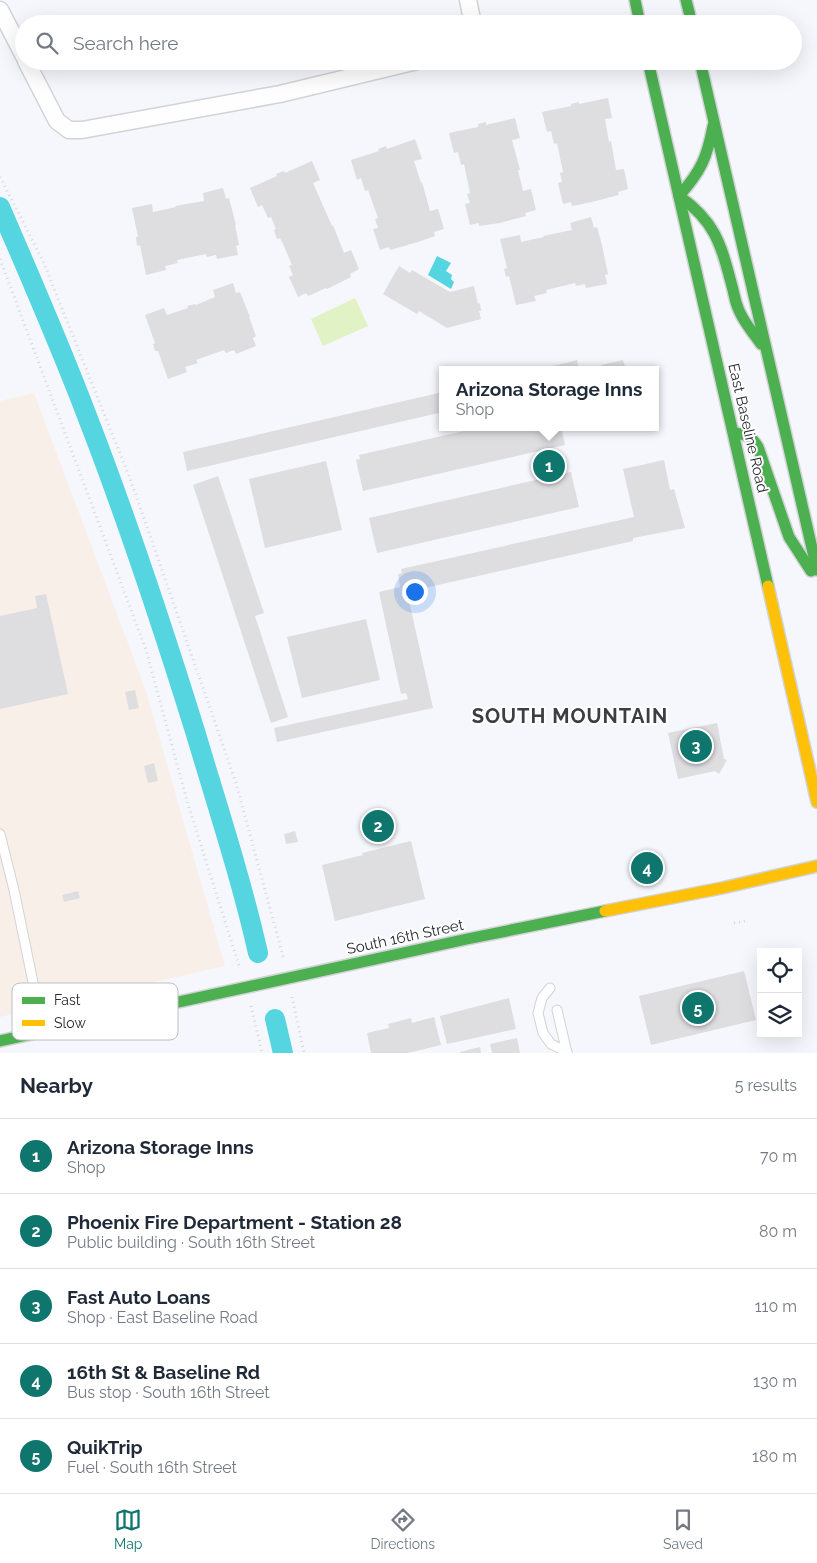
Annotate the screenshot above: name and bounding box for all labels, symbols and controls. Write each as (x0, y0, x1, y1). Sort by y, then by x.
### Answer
search box (15, 15, 802, 70)
icon: search (33, 29, 61, 57)
text: Search here (73, 32, 179, 54)
street label: East Baseline Road (724, 362, 772, 494)
popup (439, 366, 659, 431)
text: Arizona Storage Inns (456, 378, 642, 400)
text: Shop (456, 400, 494, 419)
pin: 1 (533, 447, 565, 485)
your location (402, 579, 428, 605)
district label: SOUTH MOUNTAIN (472, 704, 668, 728)
pin: 3 (680, 727, 712, 765)
pin: 2 (362, 807, 394, 845)
pin: 4 (631, 849, 663, 887)
street label: South 16th Street (345, 916, 465, 958)
map controls (757, 948, 802, 1038)
button: locate (757, 948, 802, 993)
legend (12, 983, 178, 1040)
pin: 5 (682, 989, 714, 1027)
text: Fast (54, 992, 81, 1008)
button: layers (757, 993, 802, 1038)
text: Slow (54, 1015, 86, 1031)
text: Nearby (20, 1073, 93, 1098)
text: 5 results (735, 1076, 797, 1095)
text: Arizona Storage Inns (67, 1136, 254, 1158)
text: 1 (32, 1147, 40, 1166)
text: 70 m (760, 1147, 797, 1166)
text: Shop (67, 1158, 105, 1177)
text: Phoenix Fire Department - Station 28 (67, 1211, 402, 1233)
text: 2 (31, 1222, 41, 1241)
text: 80 m (759, 1222, 797, 1241)
text: Public building · South 16th Street (67, 1233, 315, 1252)
text: Fast Auto Loans (67, 1286, 210, 1308)
text: 3 (32, 1297, 40, 1316)
text: 110 m (755, 1297, 797, 1316)
text: Shop · East Baseline Road (67, 1308, 258, 1327)
text: 16th St & Baseline Rd (67, 1361, 260, 1383)
text: 4 (31, 1372, 41, 1391)
text: 130 m (753, 1372, 797, 1391)
text: Bus stop · South 16th Street (67, 1383, 270, 1402)
text: QuikTrip (67, 1436, 143, 1458)
text: 5 (32, 1447, 40, 1466)
text: 180 m (752, 1447, 797, 1466)
text: Fuel · South 16th Street (67, 1458, 237, 1477)
tab: Map (114, 1506, 142, 1552)
tab: Directions (370, 1506, 435, 1552)
tab: Saved (663, 1506, 703, 1552)

